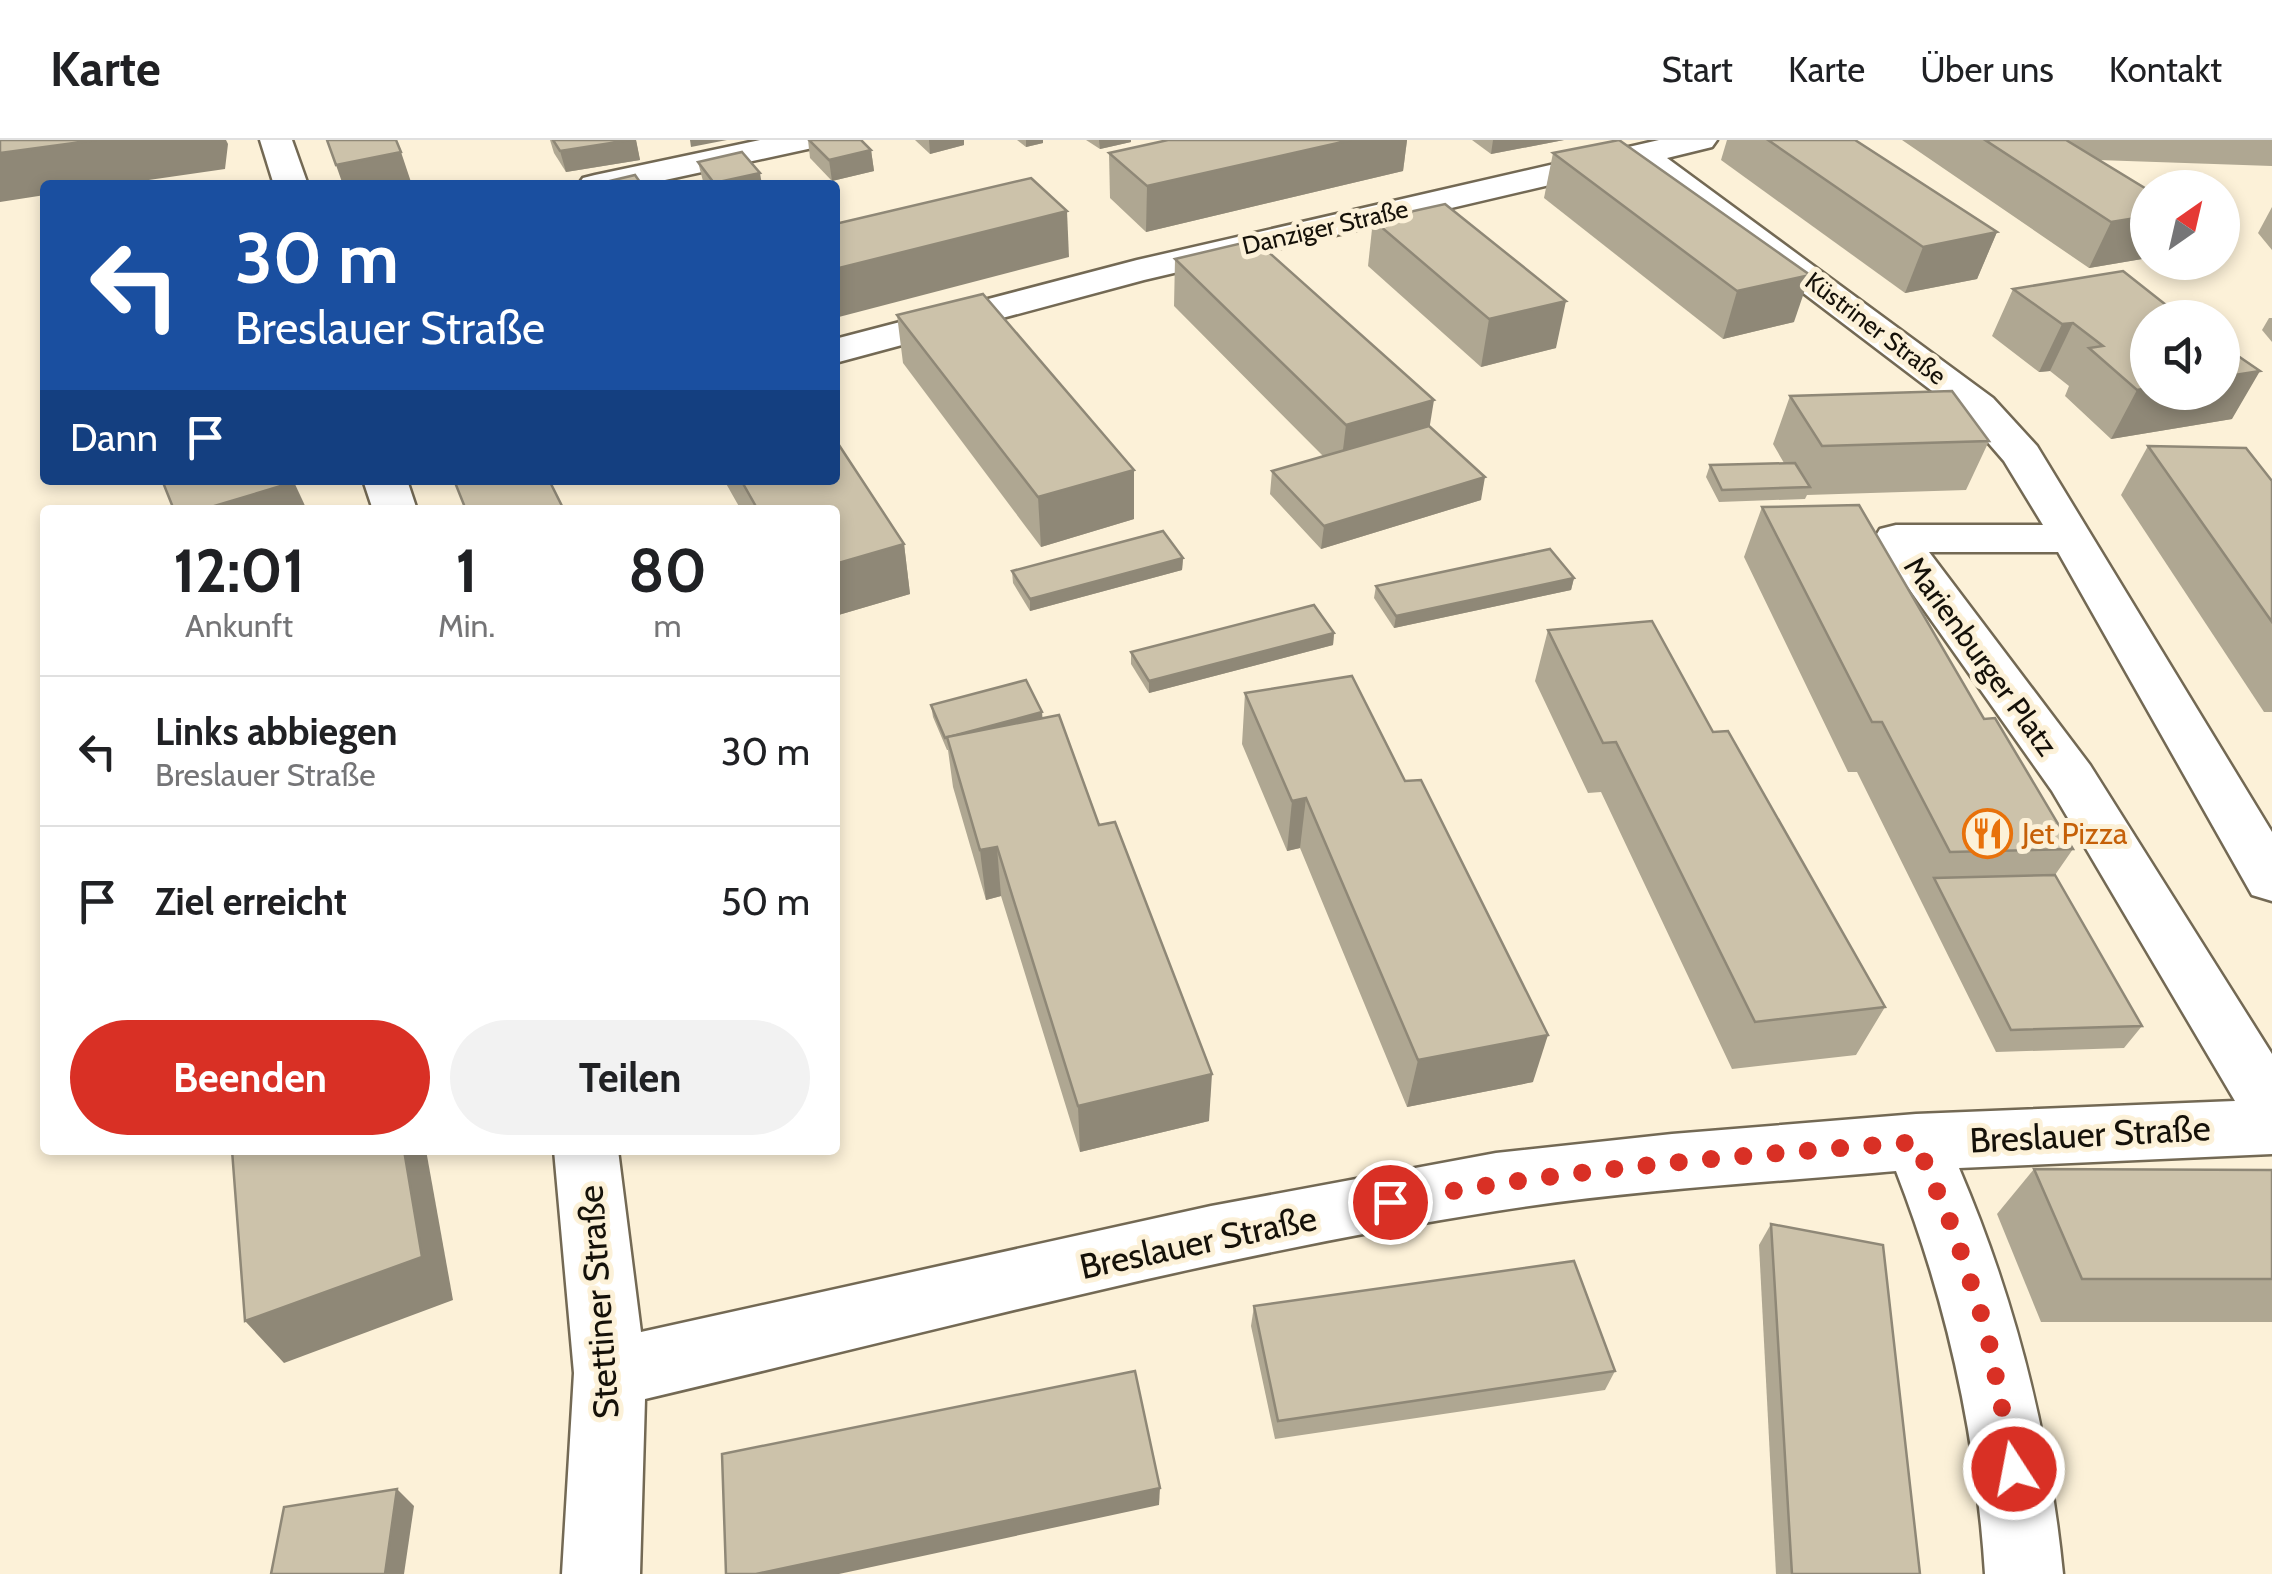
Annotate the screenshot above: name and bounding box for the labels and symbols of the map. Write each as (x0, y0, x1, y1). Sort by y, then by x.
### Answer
north arrow (2130, 170, 2240, 280)
street label: Danziger Straße (1239, 193, 1411, 261)
street label: Küstriner Straße (1800, 265, 1952, 391)
street label: Marienburger Platz (1896, 549, 2066, 763)
restaurant icon: Jet Pizza (1961, 807, 2013, 859)
place label: Jet Pizza (2021, 815, 2128, 852)
street label: Breslauer Straße (1968, 1106, 2212, 1162)
pin (1348, 1160, 1433, 1245)
street label: Stettiner Straße (568, 1184, 628, 1420)
street label: Breslauer Straße (1076, 1196, 1320, 1288)
position arrow (1962, 1417, 2066, 1521)

